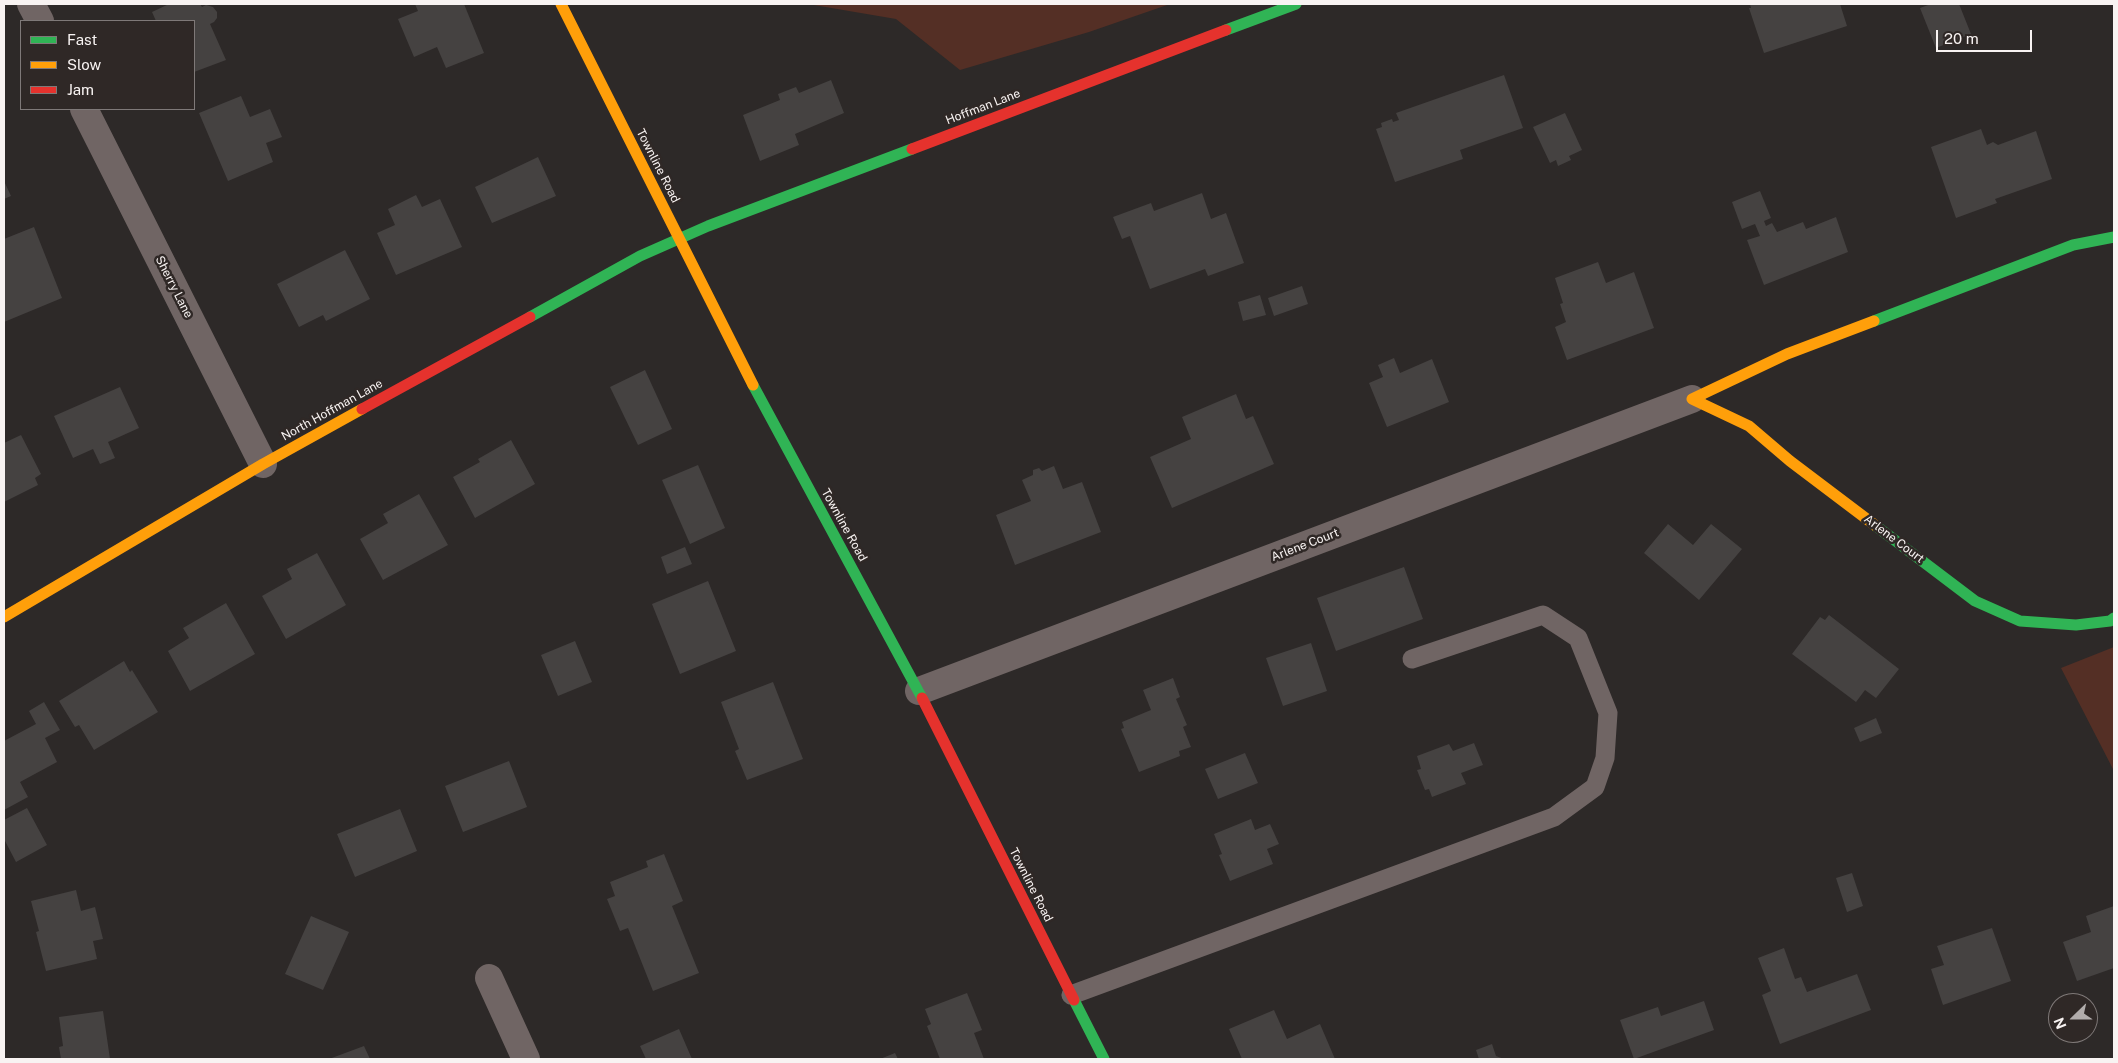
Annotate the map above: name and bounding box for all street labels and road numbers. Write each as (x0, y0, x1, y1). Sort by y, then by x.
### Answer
street label: Hoffman Lane (944, 86, 1022, 128)
street label: Townline Road (633, 127, 683, 205)
street label: Sherry Lane (152, 254, 196, 320)
street label: North Hoffman Lane (279, 376, 385, 444)
street label: Townline Road (818, 486, 870, 564)
street label: Arlene Court (1861, 512, 1927, 566)
street label: Arlene Court (1269, 526, 1341, 564)
street label: Townline Road (1006, 846, 1056, 924)

